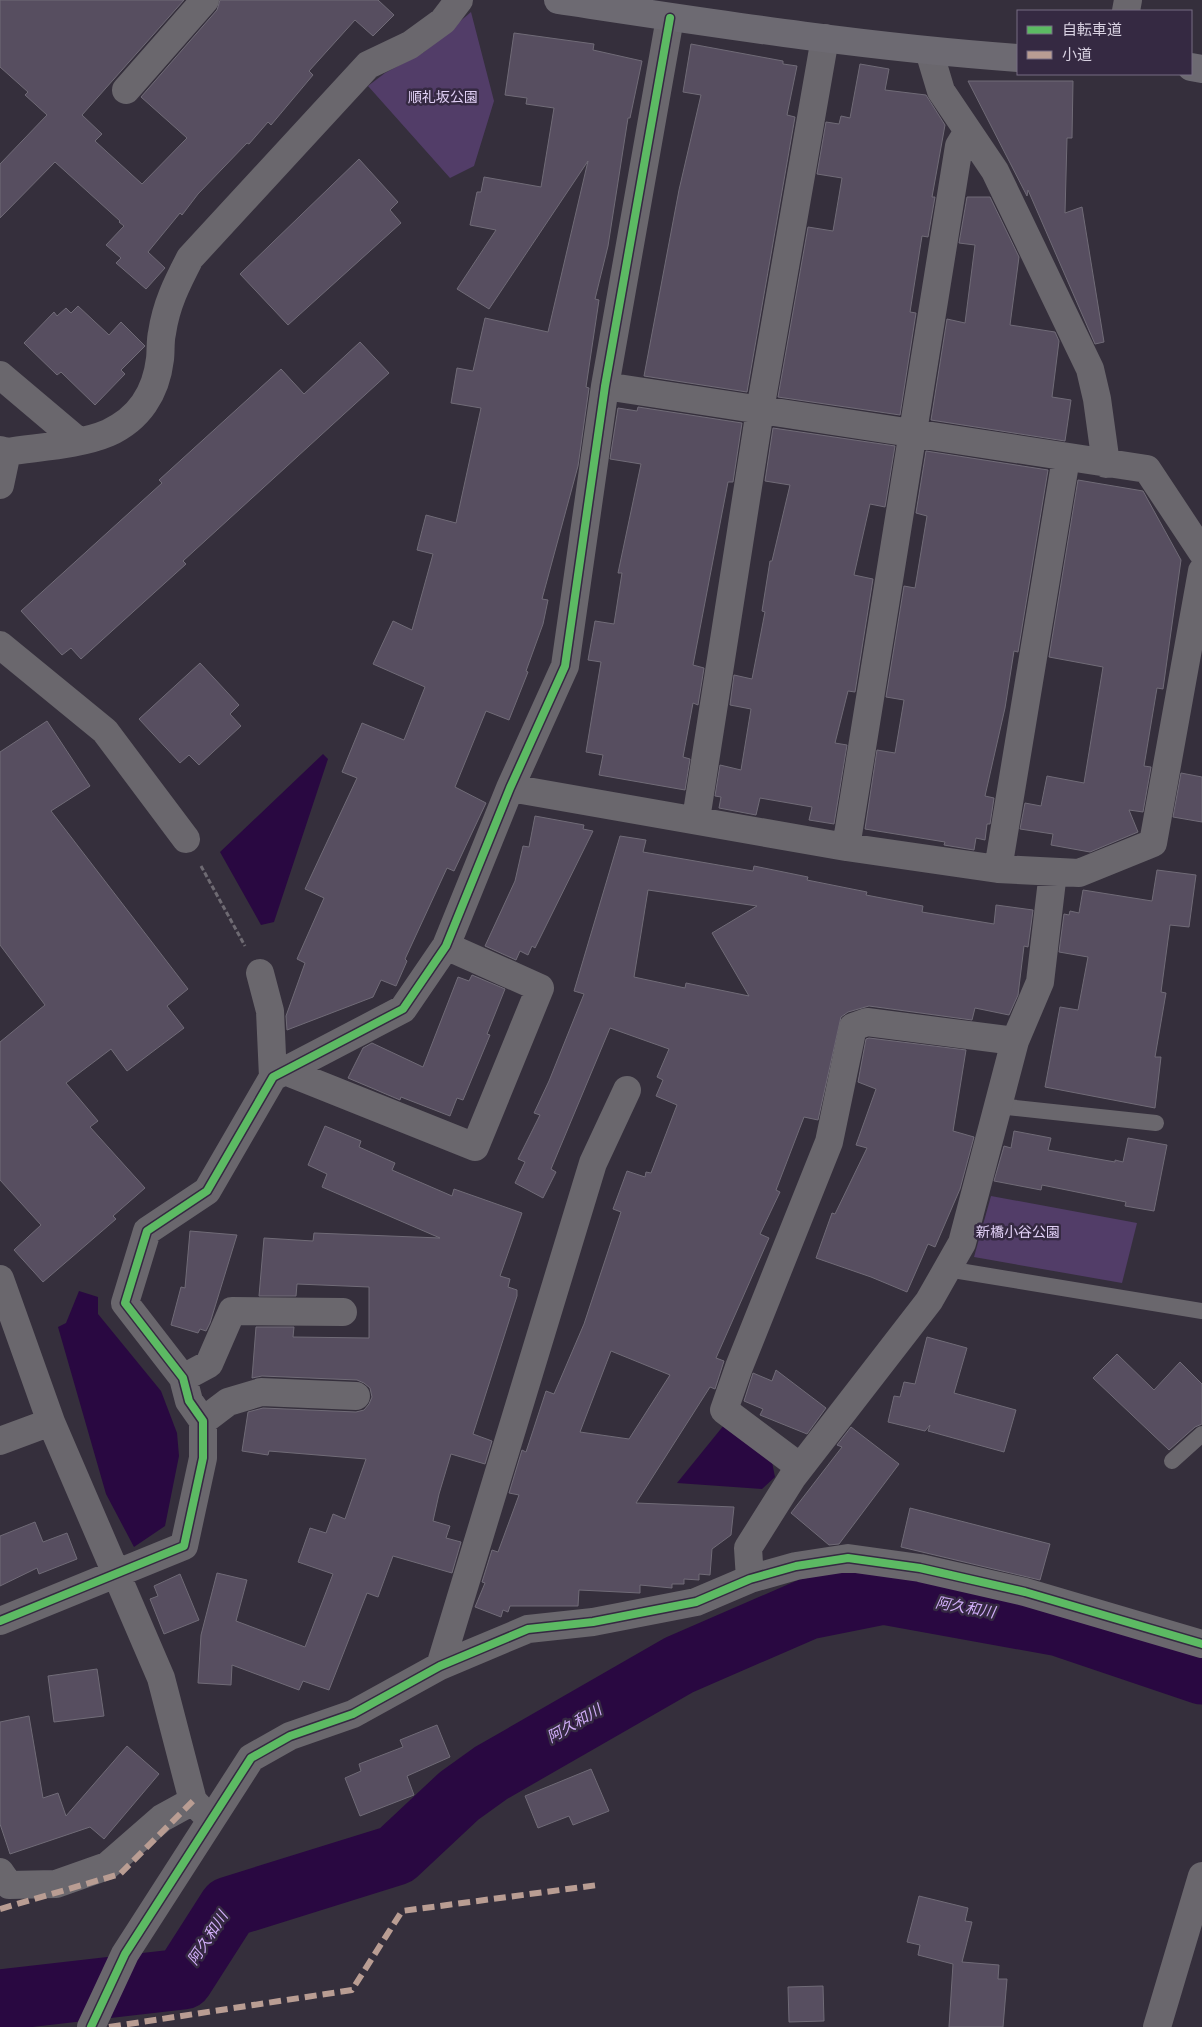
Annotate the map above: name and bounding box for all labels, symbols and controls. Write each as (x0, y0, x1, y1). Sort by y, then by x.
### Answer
legend (1017, 10, 1192, 75)
text: 自転車道 (1062, 22, 1122, 41)
text: 小道 (1062, 47, 1092, 66)
park label: 順礼坂公園 (408, 90, 478, 107)
park label: 新橋小谷公園 (976, 1225, 1060, 1242)
water label: 阿久和川 (934, 1594, 998, 1624)
water label: 阿久和川 (544, 1701, 607, 1748)
water label: 阿久和川 (185, 1907, 234, 1969)

